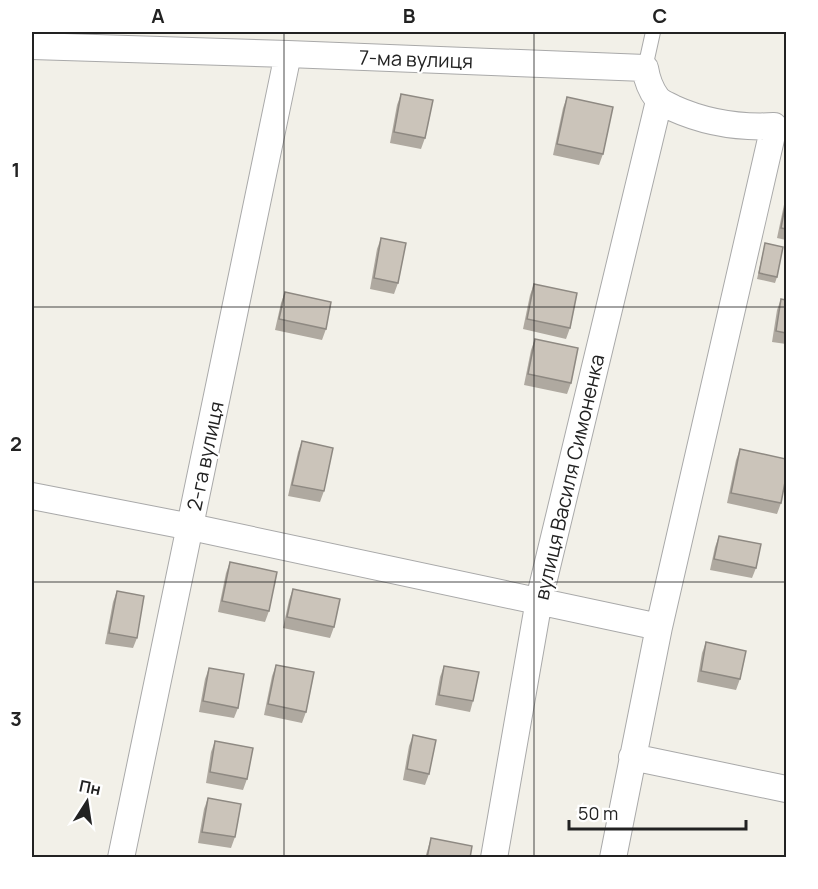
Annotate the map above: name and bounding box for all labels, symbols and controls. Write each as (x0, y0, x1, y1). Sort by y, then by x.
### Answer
text: A (151, 2, 165, 29)
text: B (403, 2, 416, 29)
text: C (653, 2, 667, 29)
street label: 7-ма вулиця (358, 44, 474, 74)
text: 1 (12, 156, 20, 183)
street label: вулиця Василя Симоненка (528, 352, 610, 602)
street label: 2-га вулиця (180, 399, 230, 513)
text: 2 (10, 430, 22, 457)
text: 3 (10, 705, 22, 732)
north arrow (57, 772, 117, 832)
text: Пн (77, 774, 103, 800)
scale bar (569, 793, 746, 831)
text: 50 m (578, 801, 618, 825)

